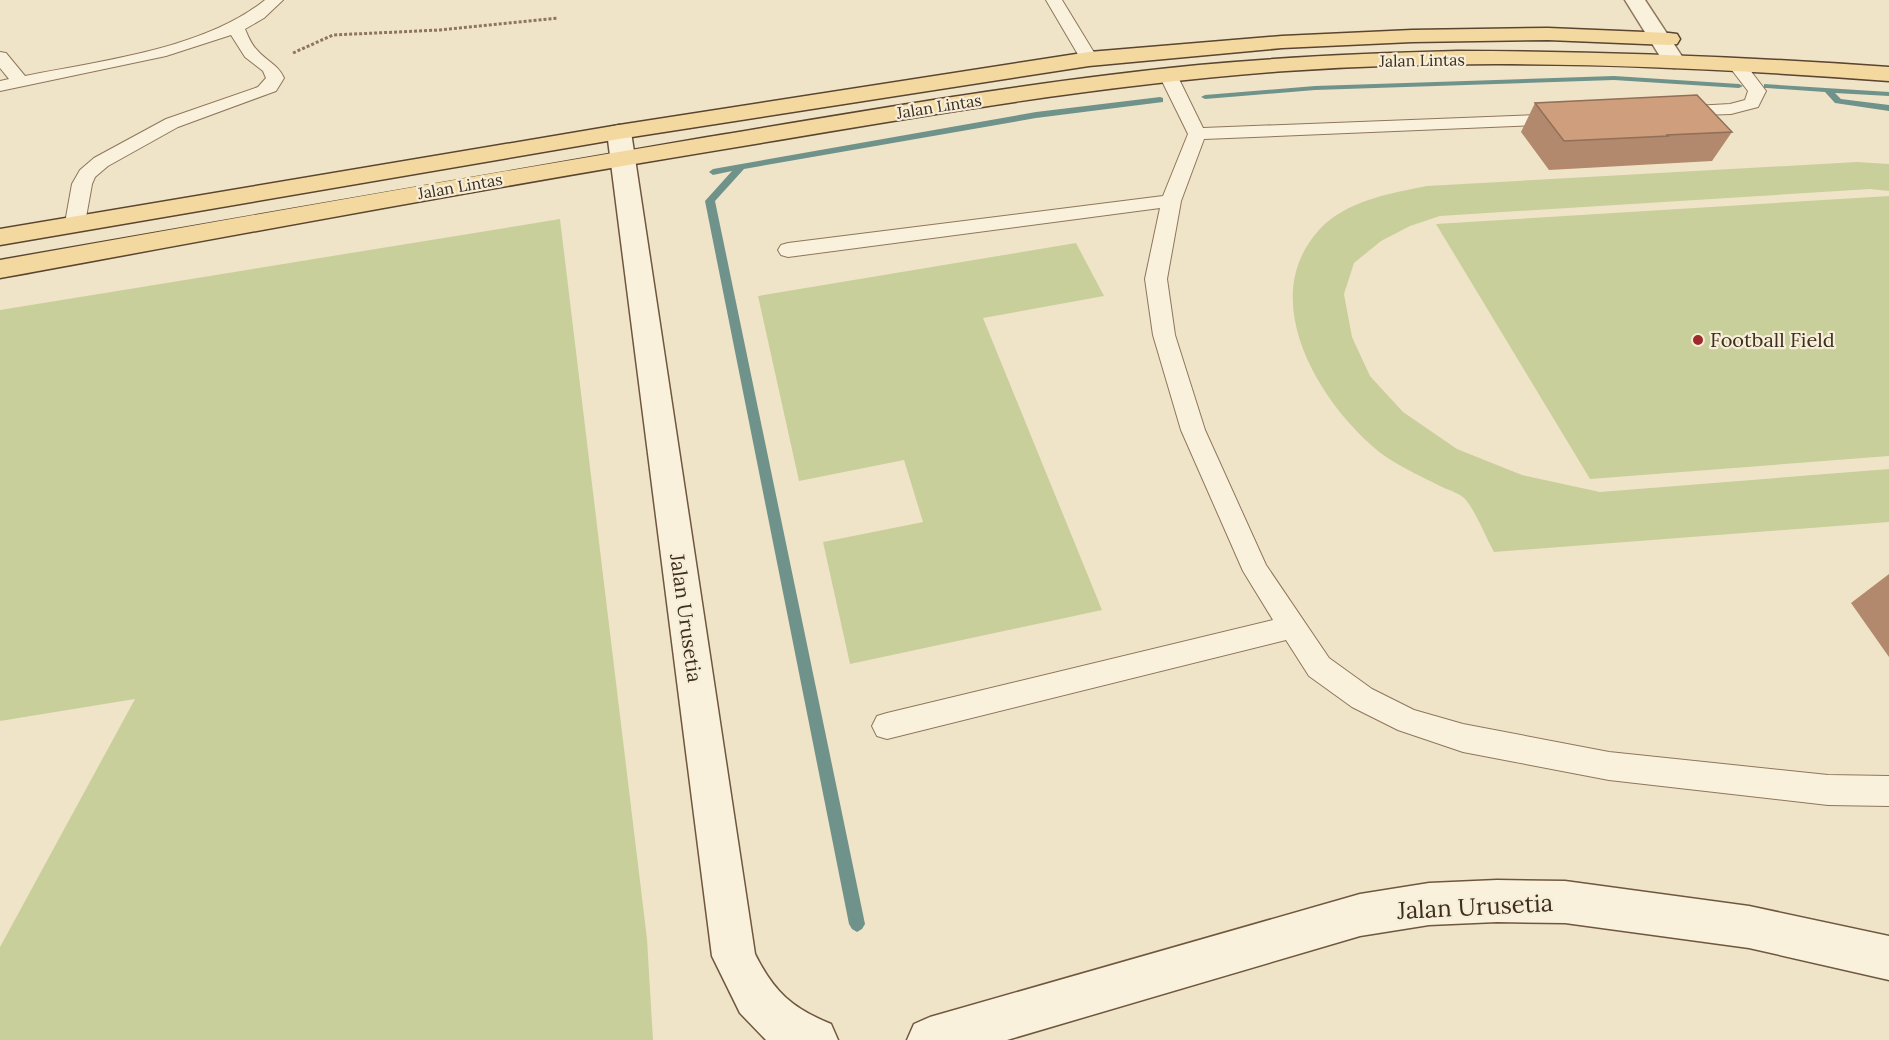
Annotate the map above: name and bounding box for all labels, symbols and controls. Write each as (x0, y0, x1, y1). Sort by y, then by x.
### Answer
street label: Jalan Lintas (1378, 49, 1465, 71)
street label: Jalan Lintas (894, 89, 983, 123)
street label: Jalan Lintas (415, 169, 504, 203)
place label: Football Field (1710, 327, 1835, 352)
marker: Football Field (1691, 333, 1705, 347)
street label: Jalan Urusetia (665, 551, 708, 684)
street label: Jalan Urusetia (1395, 887, 1554, 926)

